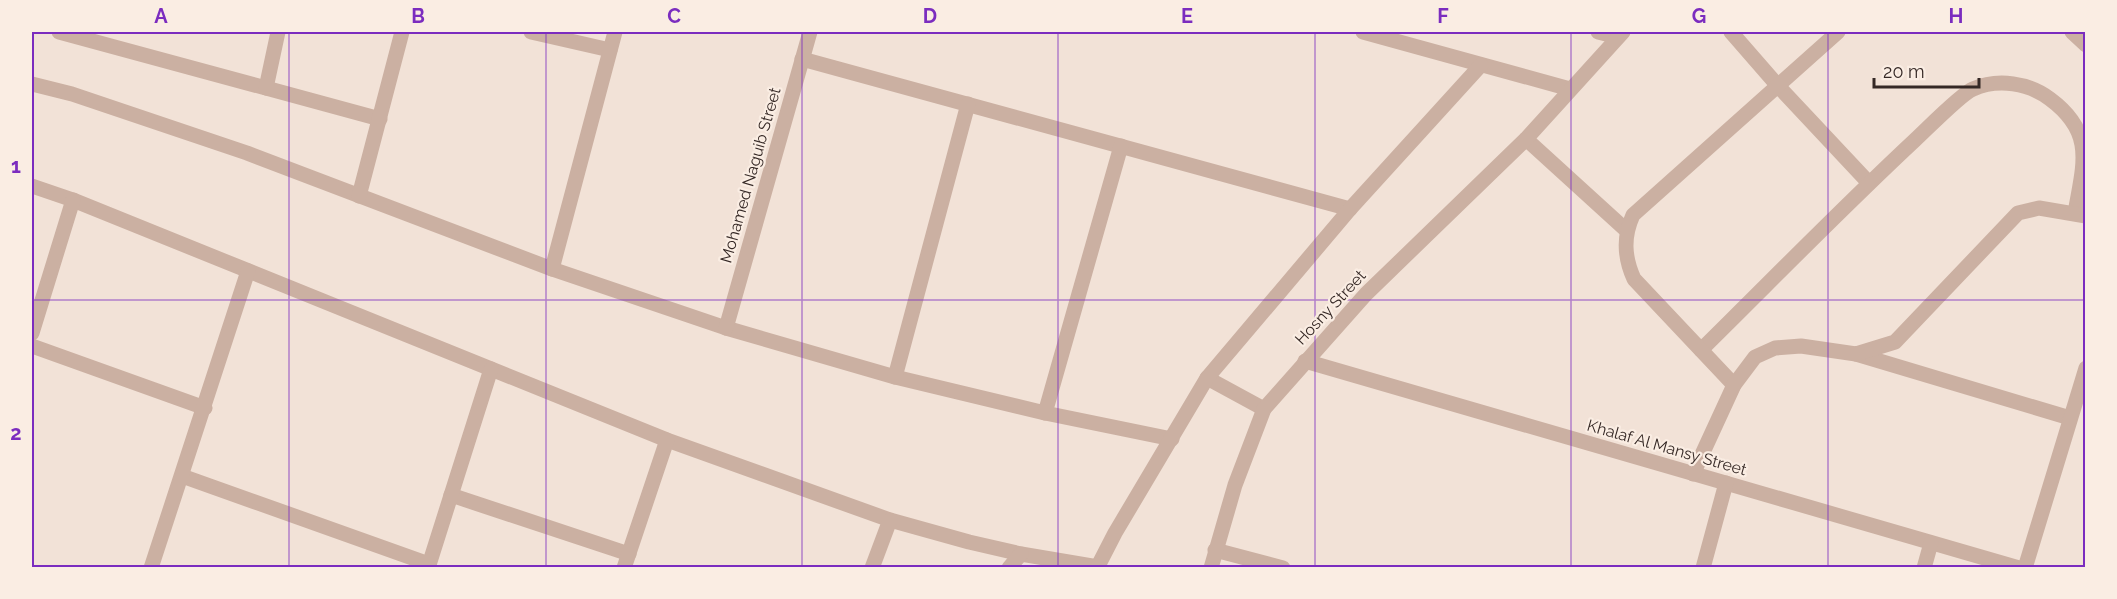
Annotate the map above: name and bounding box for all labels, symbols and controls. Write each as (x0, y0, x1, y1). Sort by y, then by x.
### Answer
text: A (154, 4, 168, 28)
text: B (411, 4, 425, 28)
text: C (667, 4, 681, 28)
text: D (923, 4, 937, 28)
text: E (1181, 4, 1193, 28)
text: F (1437, 4, 1449, 28)
text: G (1692, 4, 1706, 28)
text: H (1949, 4, 1963, 28)
scale bar (1874, 51, 1979, 89)
text: 20 m (1883, 61, 1925, 82)
street label: Mohamed Naguib Street (716, 85, 785, 265)
text: 1 (11, 154, 21, 178)
street label: Hosny Street (1291, 266, 1370, 348)
street label: Khalaf Al Mansy Street (1585, 416, 1749, 480)
text: 2 (10, 421, 22, 445)

